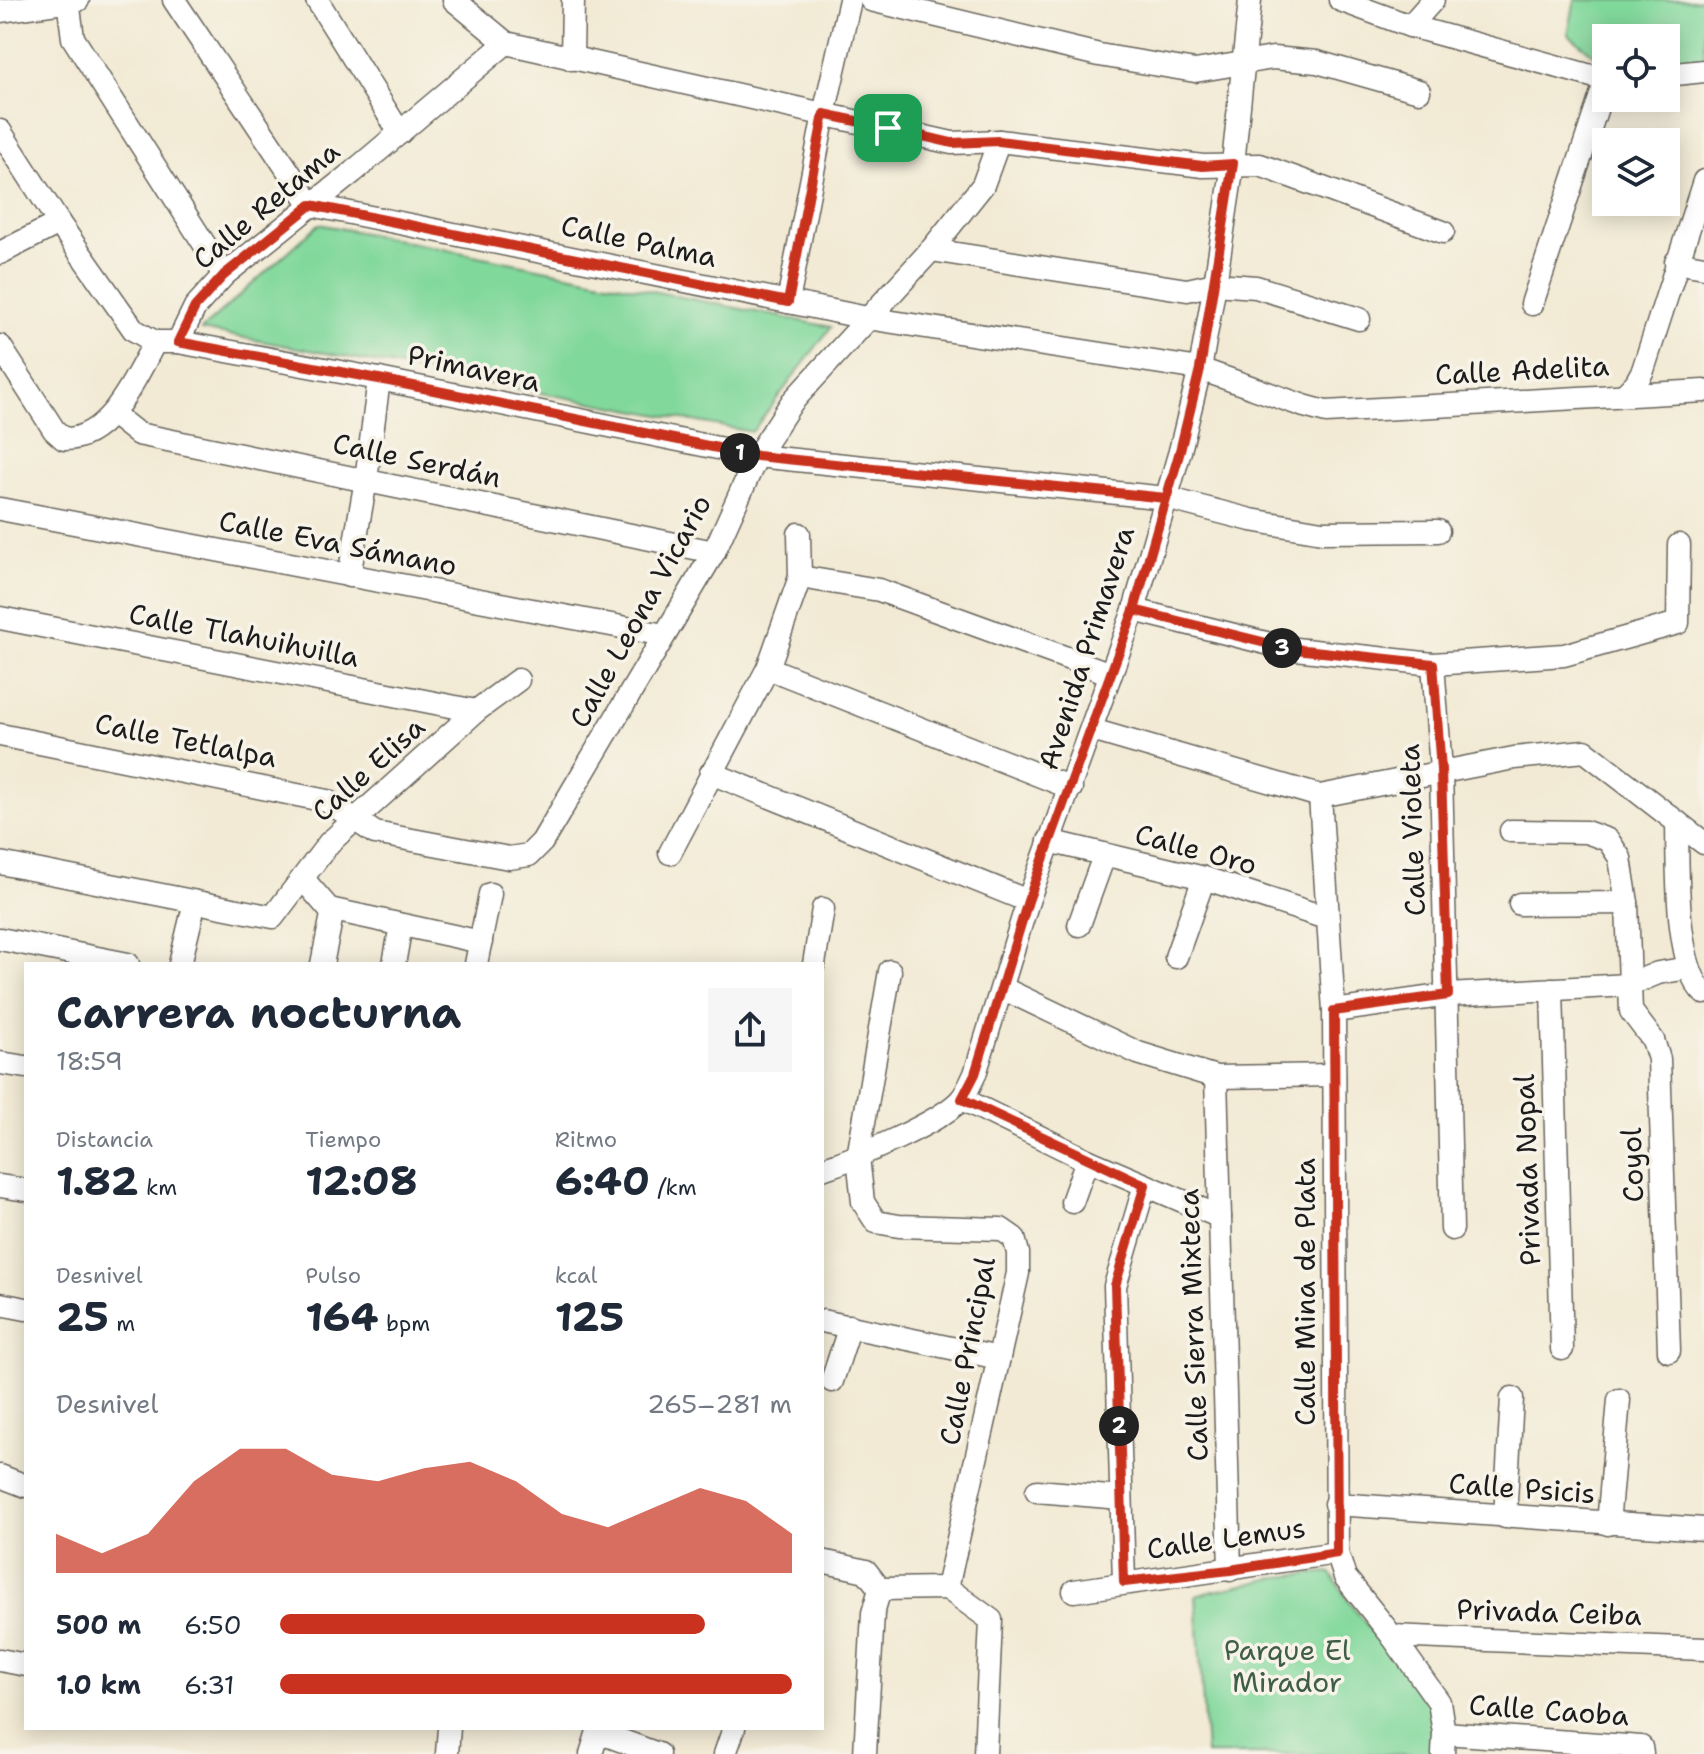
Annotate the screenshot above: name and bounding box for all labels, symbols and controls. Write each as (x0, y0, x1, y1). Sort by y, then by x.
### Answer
map controls (1592, 24, 1680, 216)
button: locate (1592, 24, 1680, 112)
pin (854, 94, 922, 162)
icon: arrive (866, 106, 910, 150)
button: layers (1592, 128, 1680, 216)
street label: Calle Retama (185, 132, 347, 278)
street label: Calle Palma (558, 206, 720, 276)
street label: Primavera (404, 335, 544, 401)
street label: Calle Adelita (1434, 346, 1610, 394)
street label: Calle Serdán (329, 424, 505, 496)
pin: 1 (720, 433, 760, 473)
text: 1 (735, 438, 745, 467)
street label: Calle Leona Vicario (560, 488, 720, 734)
street label: Calle Eva Sámano (216, 501, 460, 585)
street label: Avenida Primavera (1029, 521, 1143, 775)
street label: Calle Tlahuihuilla (126, 594, 362, 676)
pin: 3 (1262, 628, 1302, 668)
text: 3 (1274, 633, 1290, 662)
street label: Calle Tetlalpa (92, 704, 280, 776)
street label: Calle Elisa (303, 708, 433, 830)
street label: Calle Violeta (1390, 743, 1434, 917)
street label: Calle Oro (1131, 814, 1261, 884)
text: Carrera nocturna (56, 983, 461, 1042)
button: share (708, 988, 792, 1072)
text: 18:59 (56, 1043, 123, 1078)
street label: Privada Nopal (1505, 1073, 1549, 1266)
text: Distancia (56, 1125, 153, 1154)
text: Tiempo (305, 1125, 381, 1154)
text: Ritmo (555, 1125, 617, 1154)
street label: Coyol (1612, 1127, 1652, 1203)
text: 1.82 (56, 1154, 139, 1208)
text: 12:08 (305, 1154, 418, 1208)
text: 6:40 (555, 1154, 650, 1208)
street label: Calle Mina de Plata (1286, 1158, 1324, 1426)
text: km (139, 1173, 177, 1202)
text: /km (650, 1173, 697, 1202)
street label: Calle Sierra Mixteca (1169, 1188, 1217, 1462)
street label: Calle Principal (930, 1253, 1004, 1449)
text: Desnivel (56, 1261, 143, 1290)
text: Pulso (305, 1261, 361, 1290)
text: kcal (555, 1261, 597, 1290)
text: 25 (56, 1290, 109, 1344)
text: 164 (305, 1290, 378, 1344)
text: 125 (555, 1290, 624, 1344)
text: m (109, 1309, 135, 1338)
text: bpm (378, 1309, 430, 1338)
text: Desnivel (56, 1386, 158, 1421)
text: 265–281 m (647, 1386, 792, 1421)
pin: 2 (1099, 1406, 1139, 1446)
text: 2 (1111, 1411, 1127, 1440)
street label: Calle Psicis (1447, 1464, 1597, 1512)
street label: Calle Lemus (1144, 1508, 1308, 1568)
street label: Privada Ceiba (1456, 1590, 1642, 1634)
text: 500 m (56, 1607, 141, 1642)
text: 6:50 (184, 1607, 242, 1642)
park label: Parque El Mirador (1224, 1631, 1351, 1701)
text: 1.0 km (56, 1667, 141, 1702)
text: 6:31 (184, 1667, 235, 1702)
street label: Calle Caoba (1468, 1685, 1630, 1735)

